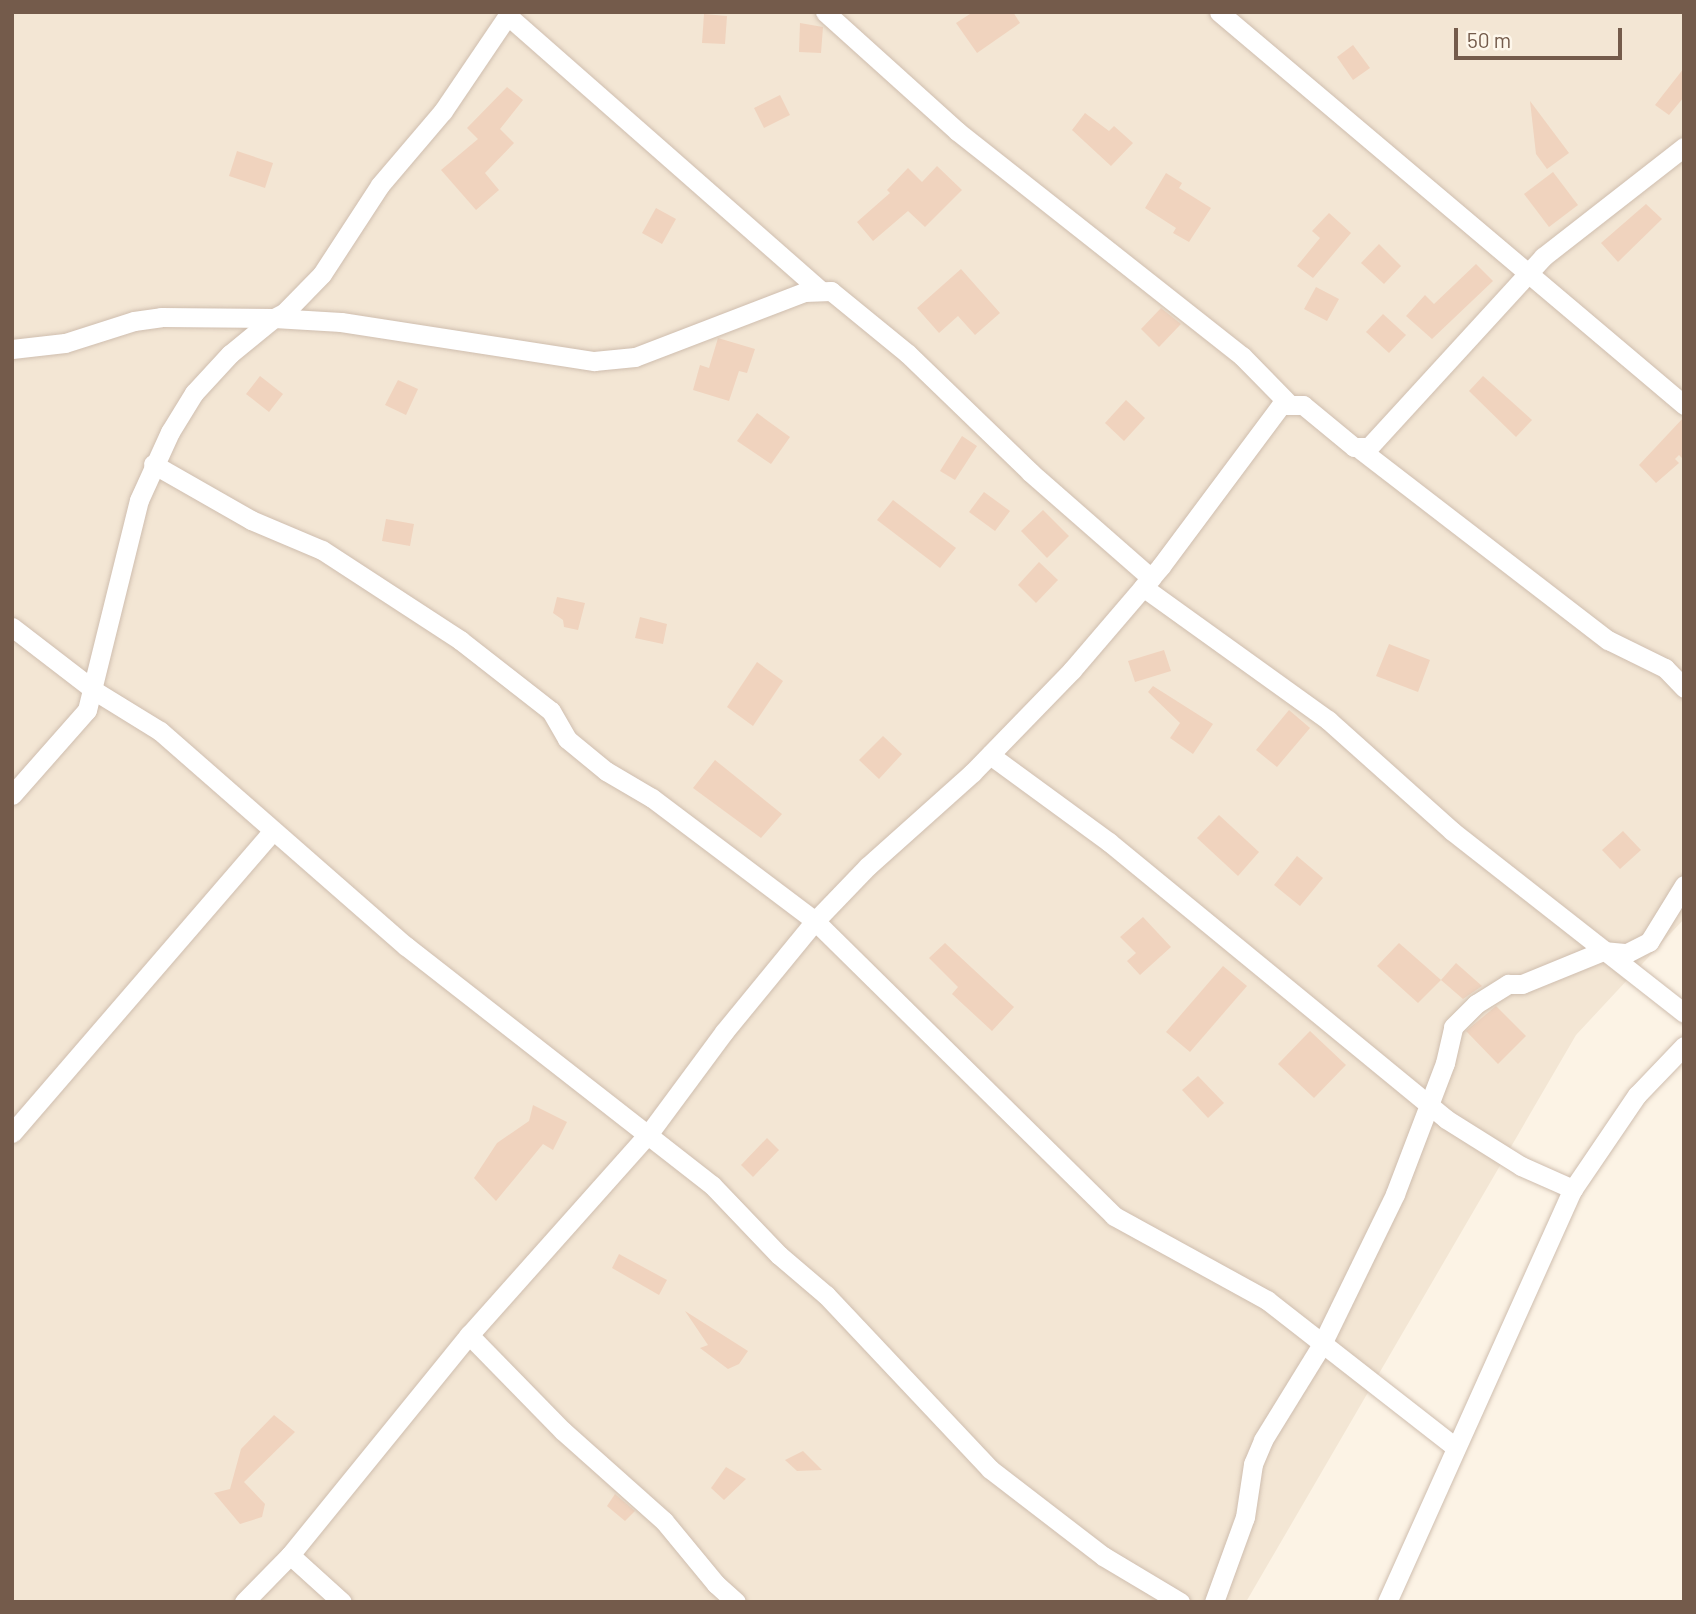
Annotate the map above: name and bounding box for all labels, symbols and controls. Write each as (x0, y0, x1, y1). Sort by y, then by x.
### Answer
scale bar (1458, 14, 1626, 58)
text: 50 m (1467, 27, 1511, 52)

